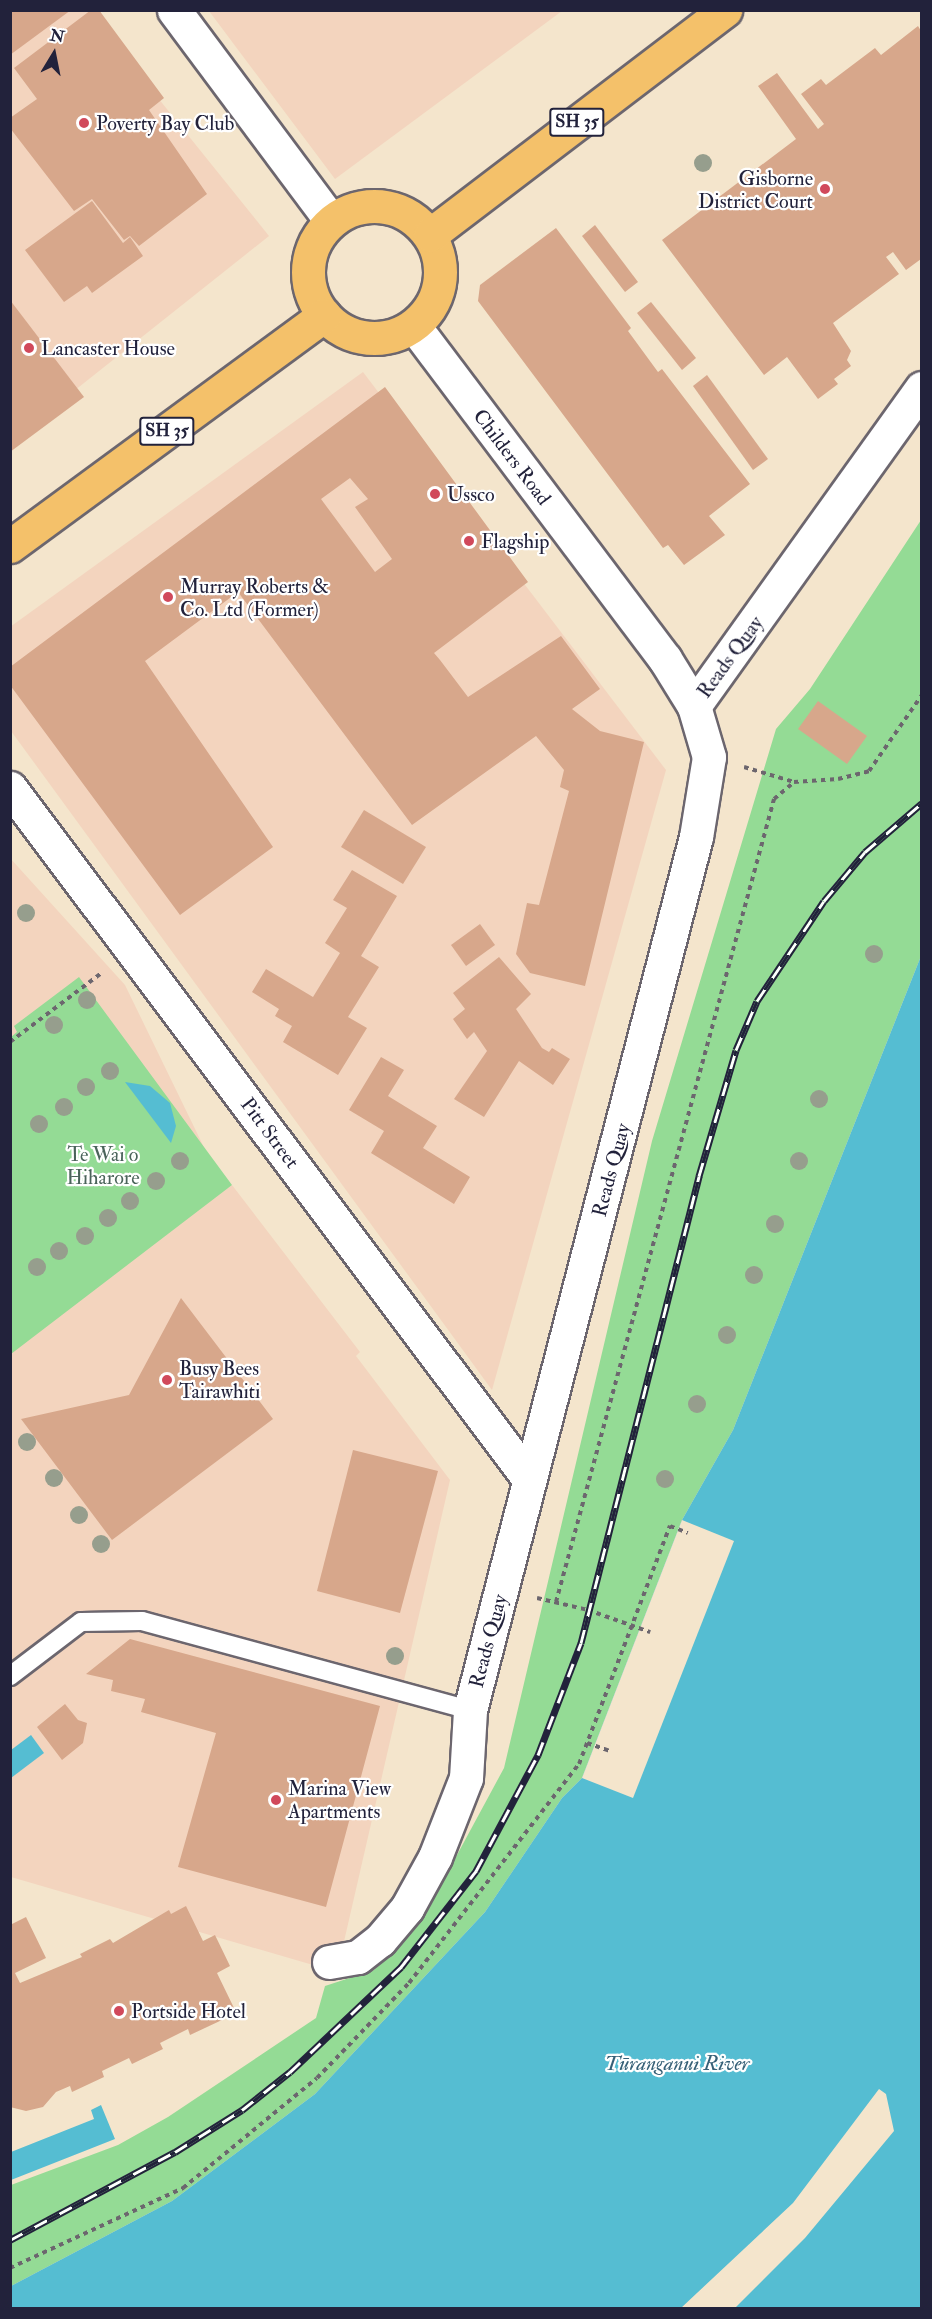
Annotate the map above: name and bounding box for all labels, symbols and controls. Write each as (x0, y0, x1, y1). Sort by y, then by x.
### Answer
north arrow (24, 24, 84, 84)
text: N (48, 25, 66, 47)
road number: SH 35 (548, 107, 606, 137)
place label: Poverty Bay Club (96, 111, 234, 135)
marker: Poverty Bay Club (77, 116, 91, 130)
place label: Gisborne District Court (698, 166, 813, 213)
marker: Gisborne District Court (818, 182, 832, 196)
place label: Lancaster House (41, 336, 175, 360)
marker: Lancaster House (22, 341, 36, 355)
street label: Childers Road (468, 404, 556, 510)
road number: SH 35 (138, 416, 195, 446)
place label: Ussco (447, 482, 495, 506)
marker: Ussco (428, 487, 442, 501)
place label: Flagship (481, 529, 549, 553)
marker: Flagship (462, 534, 476, 548)
place label: Murray Roberts & Co. Ltd (Former) (180, 574, 329, 621)
marker: Murray Roberts & Co. Ltd (Former) (161, 590, 175, 604)
street label: Reads Quay (692, 611, 768, 703)
street label: Pitt Street (236, 1093, 304, 1173)
street label: Reads Quay (587, 1121, 635, 1219)
park label: Te Wai o Hiharore (66, 1142, 140, 1189)
place label: Busy Bees Tairawhiti (179, 1356, 260, 1403)
marker: Busy Bees Tairawhiti (160, 1373, 174, 1387)
street label: Reads Quay (464, 1592, 512, 1690)
place label: Marina View Apartments (288, 1776, 391, 1823)
marker: Marina View Apartments (269, 1793, 283, 1807)
place label: Portside Hotel (131, 1999, 246, 2023)
marker: Portside Hotel (112, 2004, 126, 2018)
water label: Tūranganui River (605, 2051, 749, 2077)

